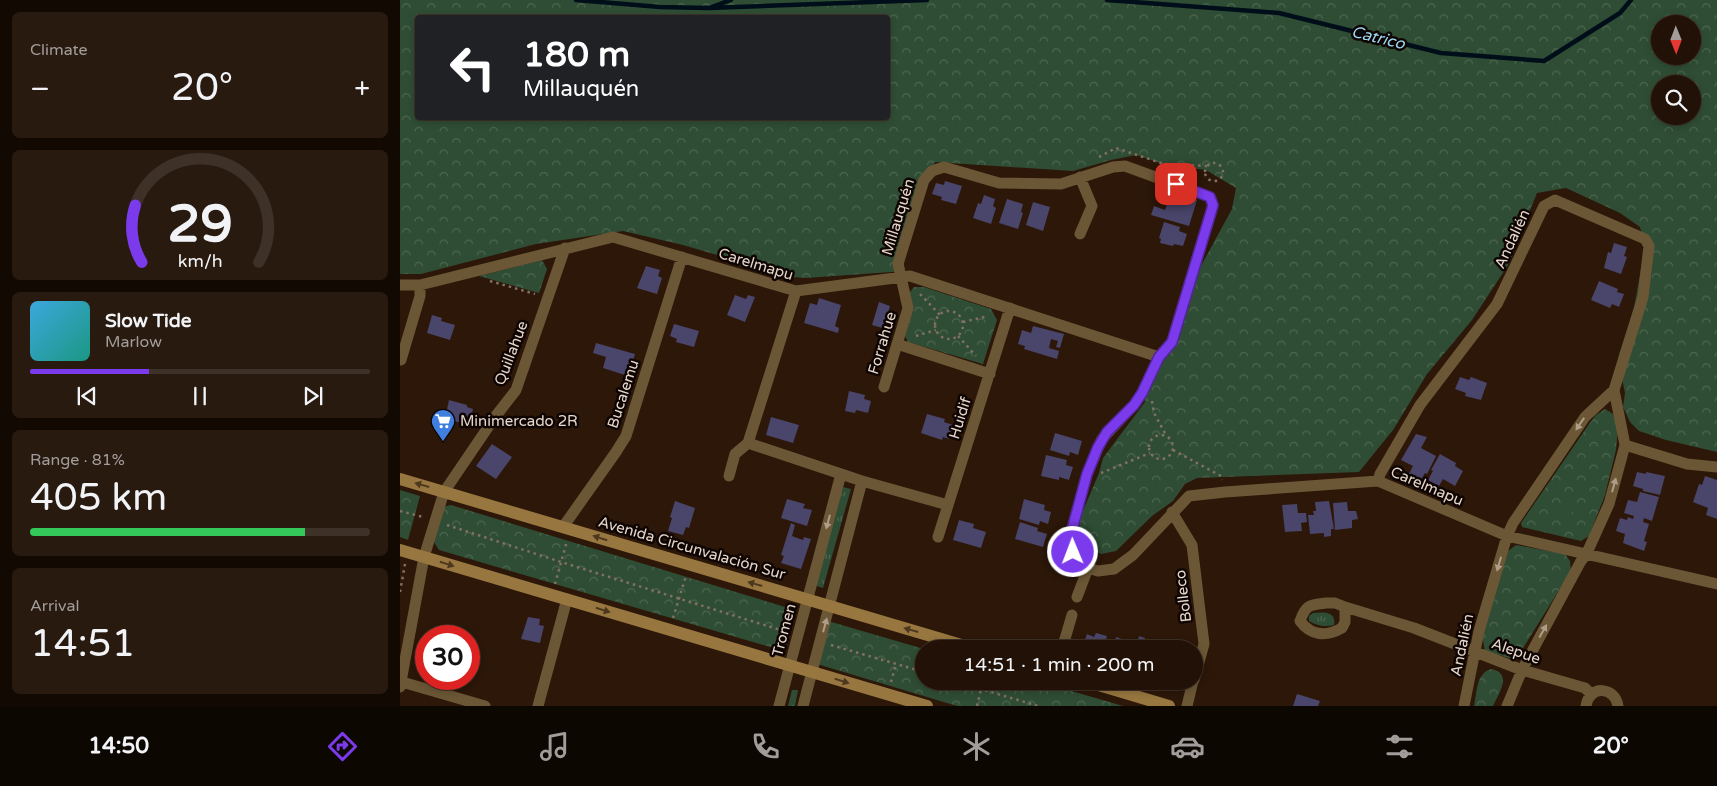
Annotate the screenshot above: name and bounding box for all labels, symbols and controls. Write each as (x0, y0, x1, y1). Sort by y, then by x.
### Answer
north arrow (1651, 15, 1701, 65)
map controls (1651, 15, 1701, 125)
water label: Catrico (1349, 22, 1408, 55)
text: 180 m (523, 34, 630, 76)
icon: left (440, 35, 505, 100)
text: Climate (30, 40, 88, 60)
text: 20° (171, 65, 233, 111)
text: − (30, 72, 50, 106)
text: + (354, 72, 370, 106)
button: search (1651, 75, 1701, 125)
text: Millauquén (523, 76, 639, 102)
pin (1155, 163, 1197, 205)
icon: arrive (1162, 170, 1190, 198)
street label: Millauquén (878, 176, 918, 258)
text: 29 (167, 193, 233, 256)
street label: Andalién (1490, 207, 1534, 271)
street label: Carelmapu (716, 244, 796, 284)
text: km/h (178, 251, 222, 272)
text: Slow Tide (105, 310, 192, 332)
street label: Forrahue (864, 310, 900, 376)
street label: Quillahue (490, 318, 532, 388)
text: Marlow (105, 332, 162, 352)
street label: Bucalemu (603, 357, 643, 431)
icon: previous (73, 382, 101, 410)
icon: pause (186, 382, 214, 410)
icon: next (299, 382, 327, 410)
street label: Huidif (945, 395, 975, 441)
supermarket icon: Minimercado 2R (430, 408, 456, 442)
place label: Minimercado 2R (460, 412, 578, 430)
one-way arrow (1575, 417, 1585, 431)
text: Range · 81% (30, 450, 125, 470)
street label: Carelmapu (1388, 463, 1466, 509)
text: 405 km (30, 475, 167, 521)
one-way arrow (1610, 478, 1618, 493)
one-way arrow (415, 481, 430, 489)
street label: Avenida Circunvalación Sur (596, 513, 788, 583)
one-way arrow (824, 514, 832, 529)
position arrow (1046, 525, 1098, 577)
one-way arrow (592, 533, 607, 541)
one-way arrow (1494, 556, 1502, 571)
one-way arrow (439, 560, 454, 568)
street label: Bolleco (1171, 569, 1195, 623)
one-way arrow (748, 580, 763, 588)
text: Arrival (30, 596, 79, 616)
street label: Tromen (768, 601, 800, 659)
one-way arrow (595, 606, 610, 614)
street label: Andalién (1447, 612, 1477, 678)
one-way arrow (821, 617, 829, 632)
text: 14:51 (30, 621, 135, 667)
one-way arrow (1539, 624, 1548, 638)
speed limit sign: 30 (415, 625, 480, 690)
one-way arrow (904, 625, 919, 633)
street label: Alepue (1489, 634, 1543, 668)
text: 14:51 · 1 min · 200 m (963, 654, 1155, 676)
one-way arrow (835, 677, 850, 685)
icon: directions (325, 729, 360, 764)
icon: music (537, 729, 572, 764)
icon: phone (748, 729, 783, 764)
icon: climate (959, 729, 994, 764)
icon: car (1170, 729, 1205, 764)
icon: filters (1382, 729, 1417, 764)
text: 14:50 (88, 733, 149, 759)
text: 20° (1593, 733, 1629, 759)

